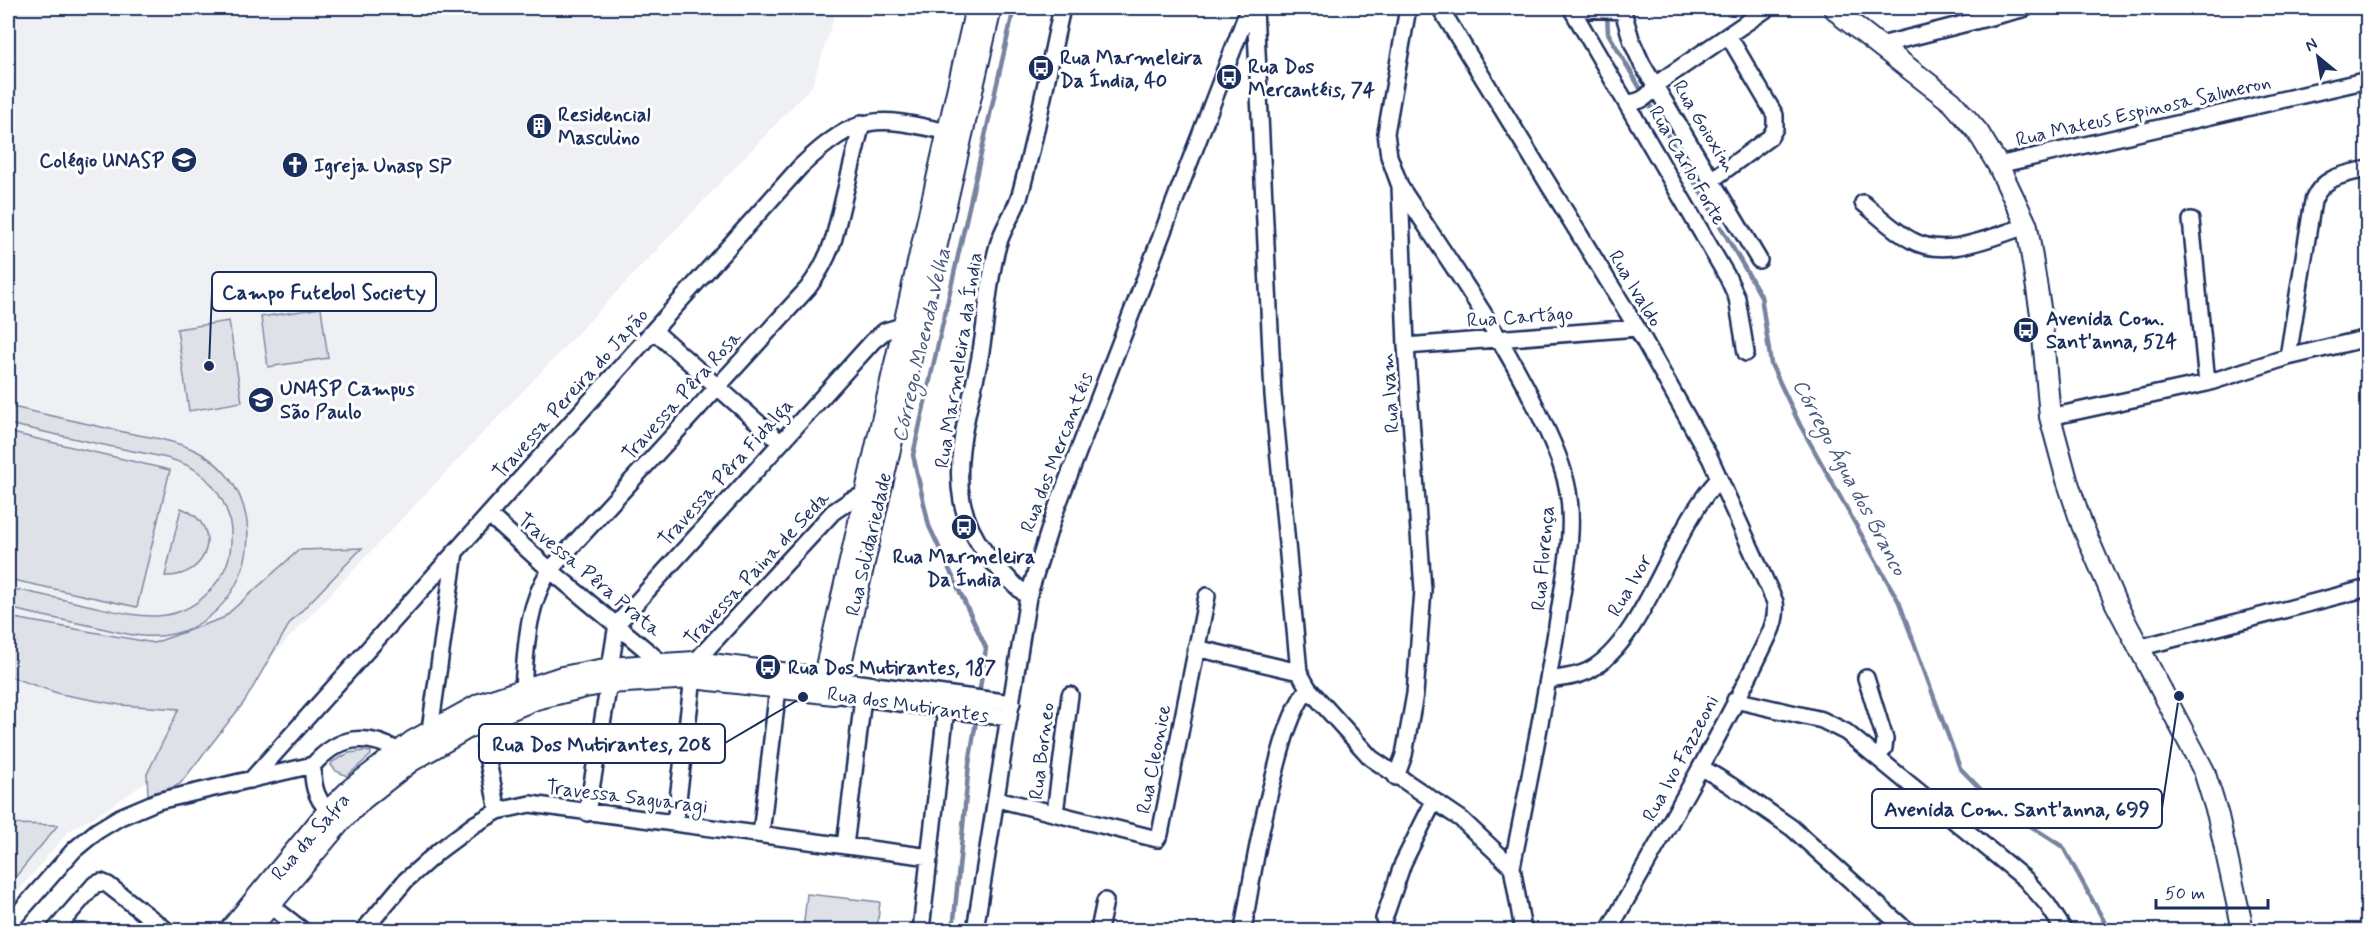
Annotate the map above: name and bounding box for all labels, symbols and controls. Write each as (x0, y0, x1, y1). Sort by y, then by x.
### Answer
north arrow (2288, 27, 2348, 87)
text: N (2301, 34, 2321, 57)
place label: Rua Marmeleira Da Índia, 40 (1060, 45, 1203, 95)
bus stop icon: Rua Marmeleira Da Índia, 40 (1026, 53, 1056, 83)
place label: Rua Dos Mercantéis, 74 (1248, 54, 1376, 104)
bus stop icon: Rua Dos Mercantéis, 74 (1214, 62, 1244, 92)
street label: Rua Mateus Espinosa Salmeron (2013, 69, 2274, 154)
street label: Rua Goioxim (1665, 75, 1742, 178)
street label: Rua Carlo Forte (1642, 101, 1732, 230)
place label: Residencial Masculino (558, 102, 651, 152)
building icon: Residencial Masculino (524, 111, 554, 141)
school or university icon: Colégio UNASP (169, 145, 199, 175)
place label: Colégio UNASP (39, 148, 165, 175)
church icon: Igreja Unasp SP (280, 150, 310, 180)
place label: Igreja Unasp SP (314, 153, 452, 180)
water label: Córrego Moenda Velha (886, 245, 960, 446)
street label: Rua Ivaldo (1601, 245, 1668, 332)
street label: Rua Marmeleira da Índia (929, 250, 990, 470)
callout: Campo Futebol Society (212, 272, 436, 311)
text: Campo Futebol Society (222, 279, 426, 307)
street label: Rua Cartágo (1466, 300, 1574, 335)
street label: Travessa Pereira do Japão (487, 303, 655, 485)
place label: Avenida Com. Sant'anna, 524 (2046, 306, 2177, 356)
bus stop icon: Avenida Com. Sant'anna, 524 (2011, 315, 2041, 345)
street label: Travessa Pêra Rosa (616, 324, 749, 467)
street label: Rua Ivam (1374, 352, 1407, 434)
street label: Rua dos Mercantéis (1014, 368, 1100, 537)
water label: Córrego Água dos Branco (1784, 374, 1913, 583)
place label: UNASP Campus São Paulo (280, 376, 415, 426)
school or university icon: UNASP Campus São Paulo (246, 385, 276, 415)
street label: Travessa Pêra Fidalga (652, 393, 801, 554)
street label: Rua Solidariedade (840, 470, 899, 619)
street label: Travessa Paina de Seda (678, 485, 837, 652)
street label: Rua Florença (1525, 504, 1562, 612)
street label: Travessa Pêra Prata (511, 507, 667, 644)
bus stop icon: Rua Marmeleira Da Índia (949, 512, 979, 542)
place label: Rua Marmeleira Da Índia (893, 544, 1035, 594)
street label: Rua Ivor (1602, 549, 1659, 622)
bus stop icon: Rua Dos Mutirantes, 187 (753, 652, 783, 682)
place label: Rua Dos Mutirantes, 187 (788, 655, 996, 682)
street label: Rua dos Mutirantes (825, 681, 990, 730)
street label: Rua Ivo Fazzeoni (1637, 691, 1726, 827)
street label: Rua Borneo (1023, 701, 1062, 801)
street label: Rua Cleonice (1131, 702, 1178, 816)
callout: Rua Dos Mutirantes, 208 (479, 724, 725, 763)
text: Rua Dos Mutirantes, 208 (492, 731, 712, 759)
street label: Travessa Saguaragi (544, 774, 709, 822)
street label: Rua da Safra (265, 787, 357, 887)
callout: Avenida Com. Sant'anna, 699 (1872, 789, 2162, 828)
text: Avenida Com. Sant'anna, 699 (1884, 796, 2150, 824)
scale bar (2156, 872, 2268, 910)
text: 50 m (2165, 882, 2205, 906)

